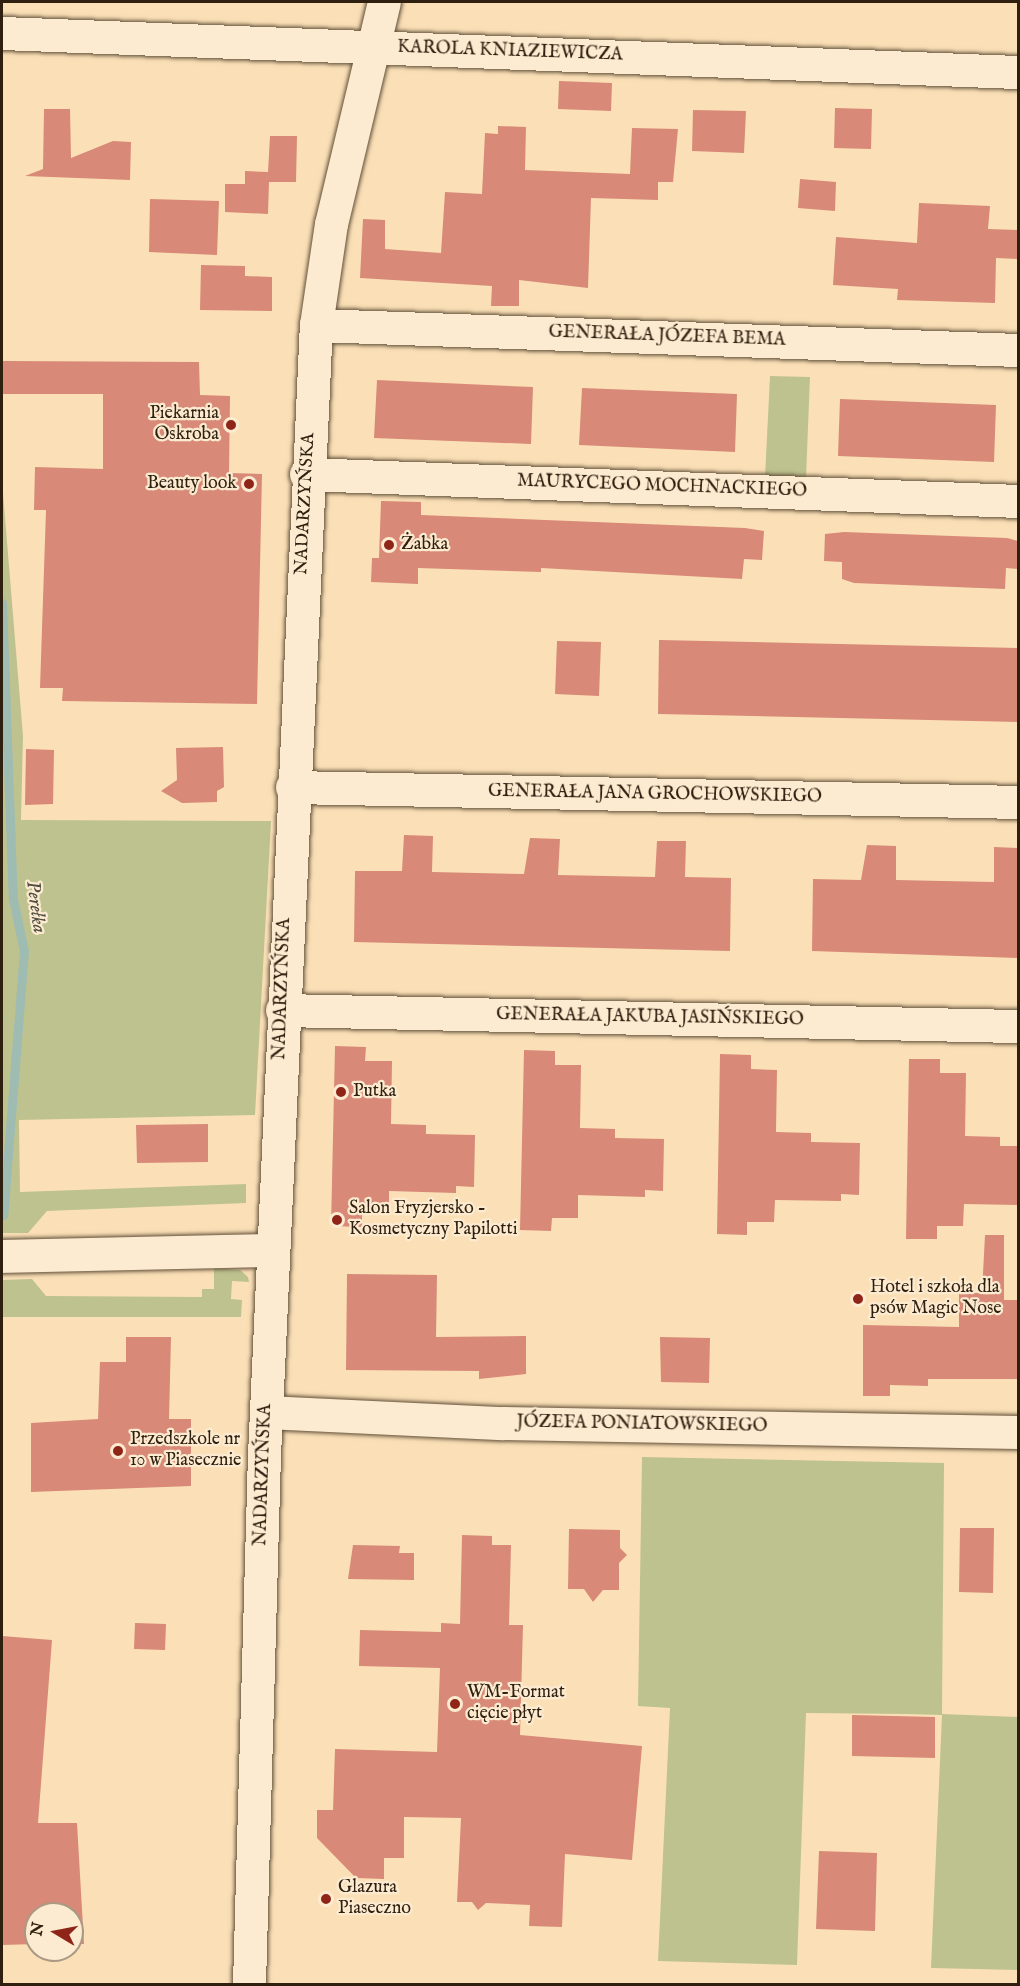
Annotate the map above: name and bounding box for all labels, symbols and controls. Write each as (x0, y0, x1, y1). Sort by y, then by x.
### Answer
street label: KAROLA KNIAZIEWICZA (397, 37, 623, 67)
street label: GENERAŁA JÓZEFA BEMA (548, 322, 786, 352)
place label: Piekarnia Oskroba (149, 404, 219, 446)
marker: Piekarnia Oskroba (224, 418, 238, 432)
street label: NADARZYŃSKA (291, 432, 321, 576)
street label: MAURYCEGO MOCHNACKIEGO (517, 471, 807, 503)
place label: Beauty look (147, 473, 237, 495)
marker: Beauty look (242, 477, 256, 491)
place label: Żabka (401, 534, 448, 556)
marker: Żabka (382, 538, 396, 552)
street label: GENERAŁA JANA GROCHOWSKIEGO (488, 781, 822, 809)
water label: Perełka (20, 879, 52, 935)
street label: NADARZYŃSKA (270, 918, 296, 1060)
street label: GENERAŁA JAKUBA JASIŃSKIEGO (496, 1005, 804, 1031)
place label: Putka (353, 1081, 396, 1103)
marker: Putka (334, 1085, 348, 1099)
place label: Salon Fryzjersko - Kosmetyczny Papilotti (349, 1199, 517, 1242)
marker: Salon Fryzjersko - Kosmetyczny Papilotti (330, 1213, 344, 1227)
place label: Hotel i szkoła dla psów Magic Nose (870, 1278, 1002, 1320)
marker: Hotel i szkoła dla psów Magic Nose (851, 1292, 865, 1306)
street label: NADARZYŃSKA (251, 1404, 277, 1546)
street label: JÓZEFA PONIATOWSKIEGO (516, 1412, 768, 1438)
place label: Przedszkole nr 10 w Piasecznie (130, 1430, 241, 1472)
marker: Przedszkole nr 10 w Piasecznie (111, 1444, 125, 1458)
place label: WM-Format cięcie płyt (467, 1683, 565, 1726)
marker: WM-Format cięcie płyt (448, 1697, 462, 1711)
place label: Glazura Piaseczno (338, 1878, 411, 1920)
marker: Glazura Piaseczno (319, 1892, 333, 1906)
north arrow (24, 1902, 84, 1962)
text: N (27, 1921, 49, 1938)

